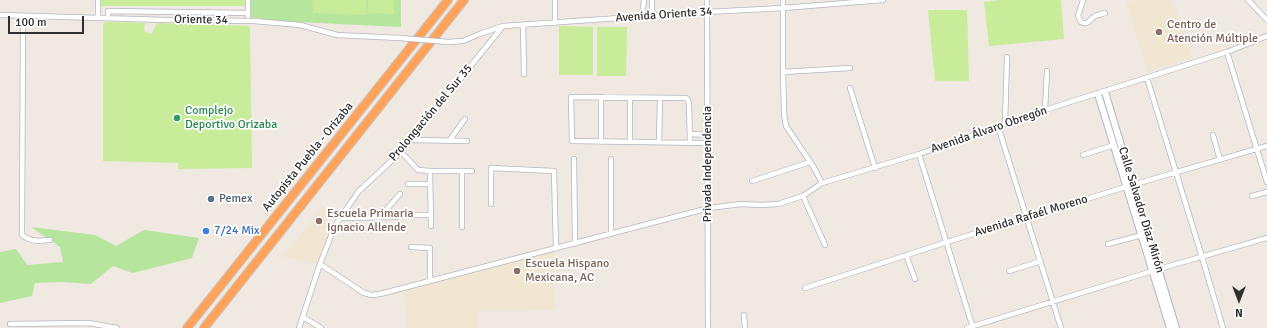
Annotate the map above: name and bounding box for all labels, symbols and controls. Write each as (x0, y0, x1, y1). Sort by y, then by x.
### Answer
street label: Avenida Oriente 34 (615, 4, 713, 26)
scale bar (10, 8, 86, 34)
street label: Oriente 34 (174, 12, 228, 28)
text: 100 m (15, 15, 47, 30)
place label: Centro de Atención Múltiple (1167, 18, 1258, 46)
marker: Centro de Atención Múltiple (1154, 27, 1164, 37)
street label: Prolongación del Sur 35 (386, 62, 476, 164)
street label: Autopista Puebla - Orizaba (260, 100, 356, 214)
street label: Avenida Álvaro Obregón (929, 103, 1049, 157)
place label: Complejo Deportivo Orizaba (185, 104, 277, 132)
street label: Privada Independencia (701, 106, 715, 222)
marker: Complejo Deportivo Orizaba (172, 113, 182, 123)
street label: Calle Salvador Díaz Mirón (1115, 145, 1167, 275)
place label: Pemex (219, 192, 253, 206)
street label: Avenida Rafaél Moreno (973, 192, 1089, 240)
marker: Pemex (206, 194, 216, 204)
place label: Escuela Primaria Ignacio Allende (327, 207, 414, 235)
marker: Escuela Primaria Ignacio Allende (314, 216, 324, 226)
place label: 7/24 Mix (214, 224, 260, 238)
marker: 7/24 Mix (201, 226, 211, 236)
place label: Escuela Hispano Mexicana, AC (525, 257, 609, 285)
marker: Escuela Hispano Mexicana, AC (512, 266, 522, 276)
north arrow (1219, 280, 1259, 320)
text: N (1235, 306, 1243, 319)

